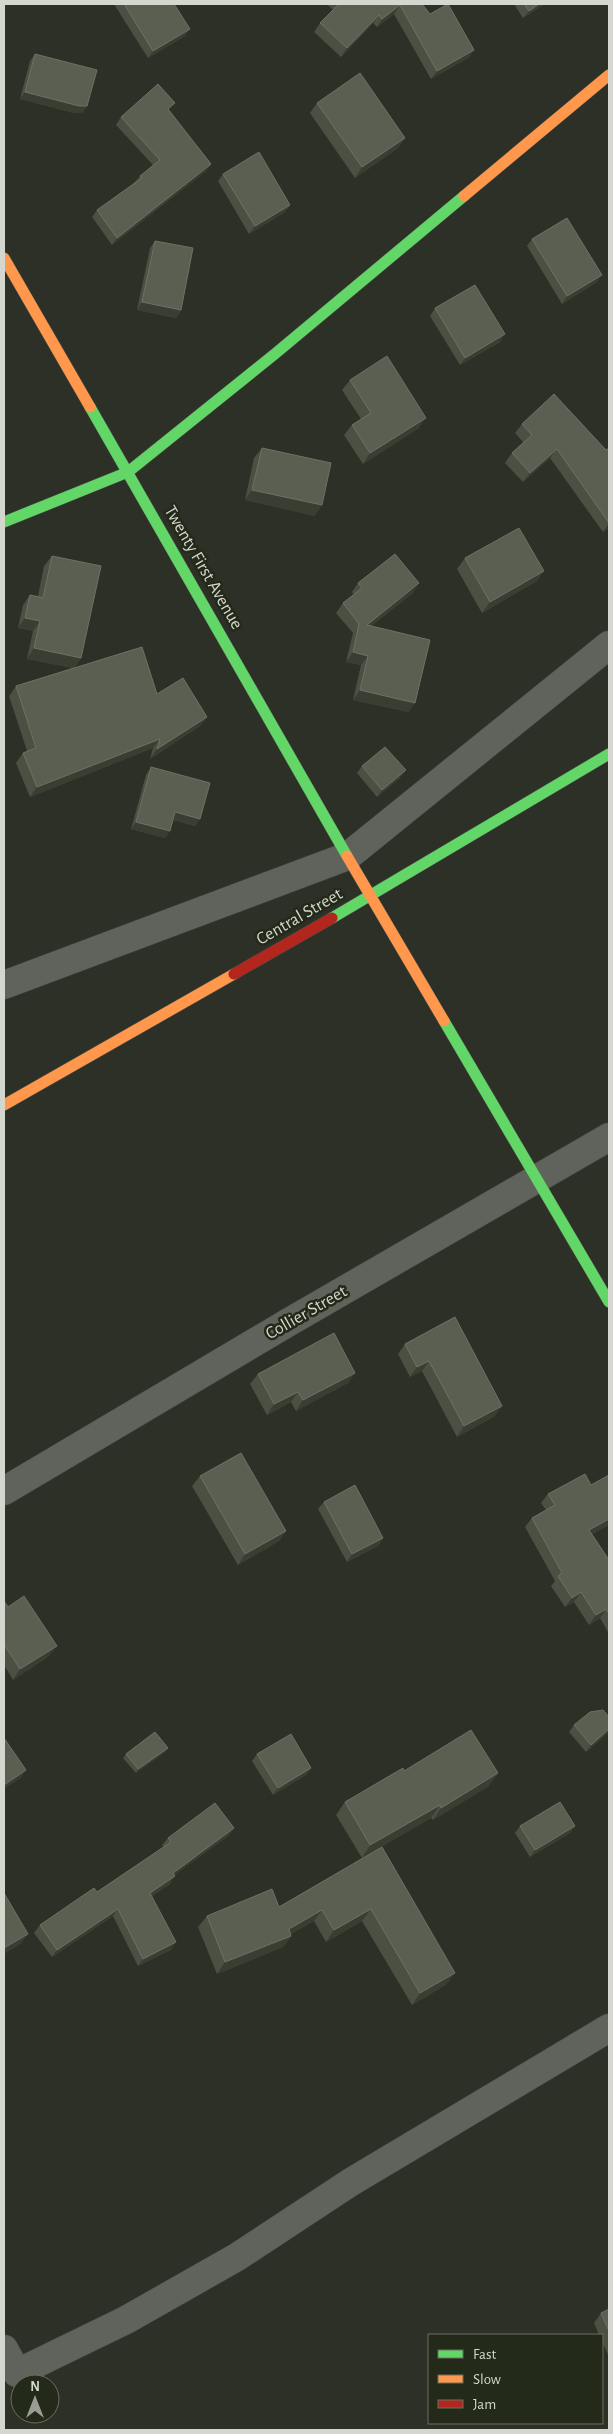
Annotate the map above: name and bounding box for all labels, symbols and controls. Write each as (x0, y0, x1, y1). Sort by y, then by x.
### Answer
street label: Twenty First Avenue (161, 503, 246, 632)
street label: Central Street (253, 885, 346, 949)
street label: Collier Street (263, 1282, 350, 1343)
legend (428, 2334, 603, 2424)
text: Fast (473, 2347, 497, 2362)
text: Slow (473, 2372, 501, 2387)
north arrow (10, 2374, 60, 2424)
text: N (30, 2380, 40, 2394)
text: Jam (473, 2397, 496, 2412)

